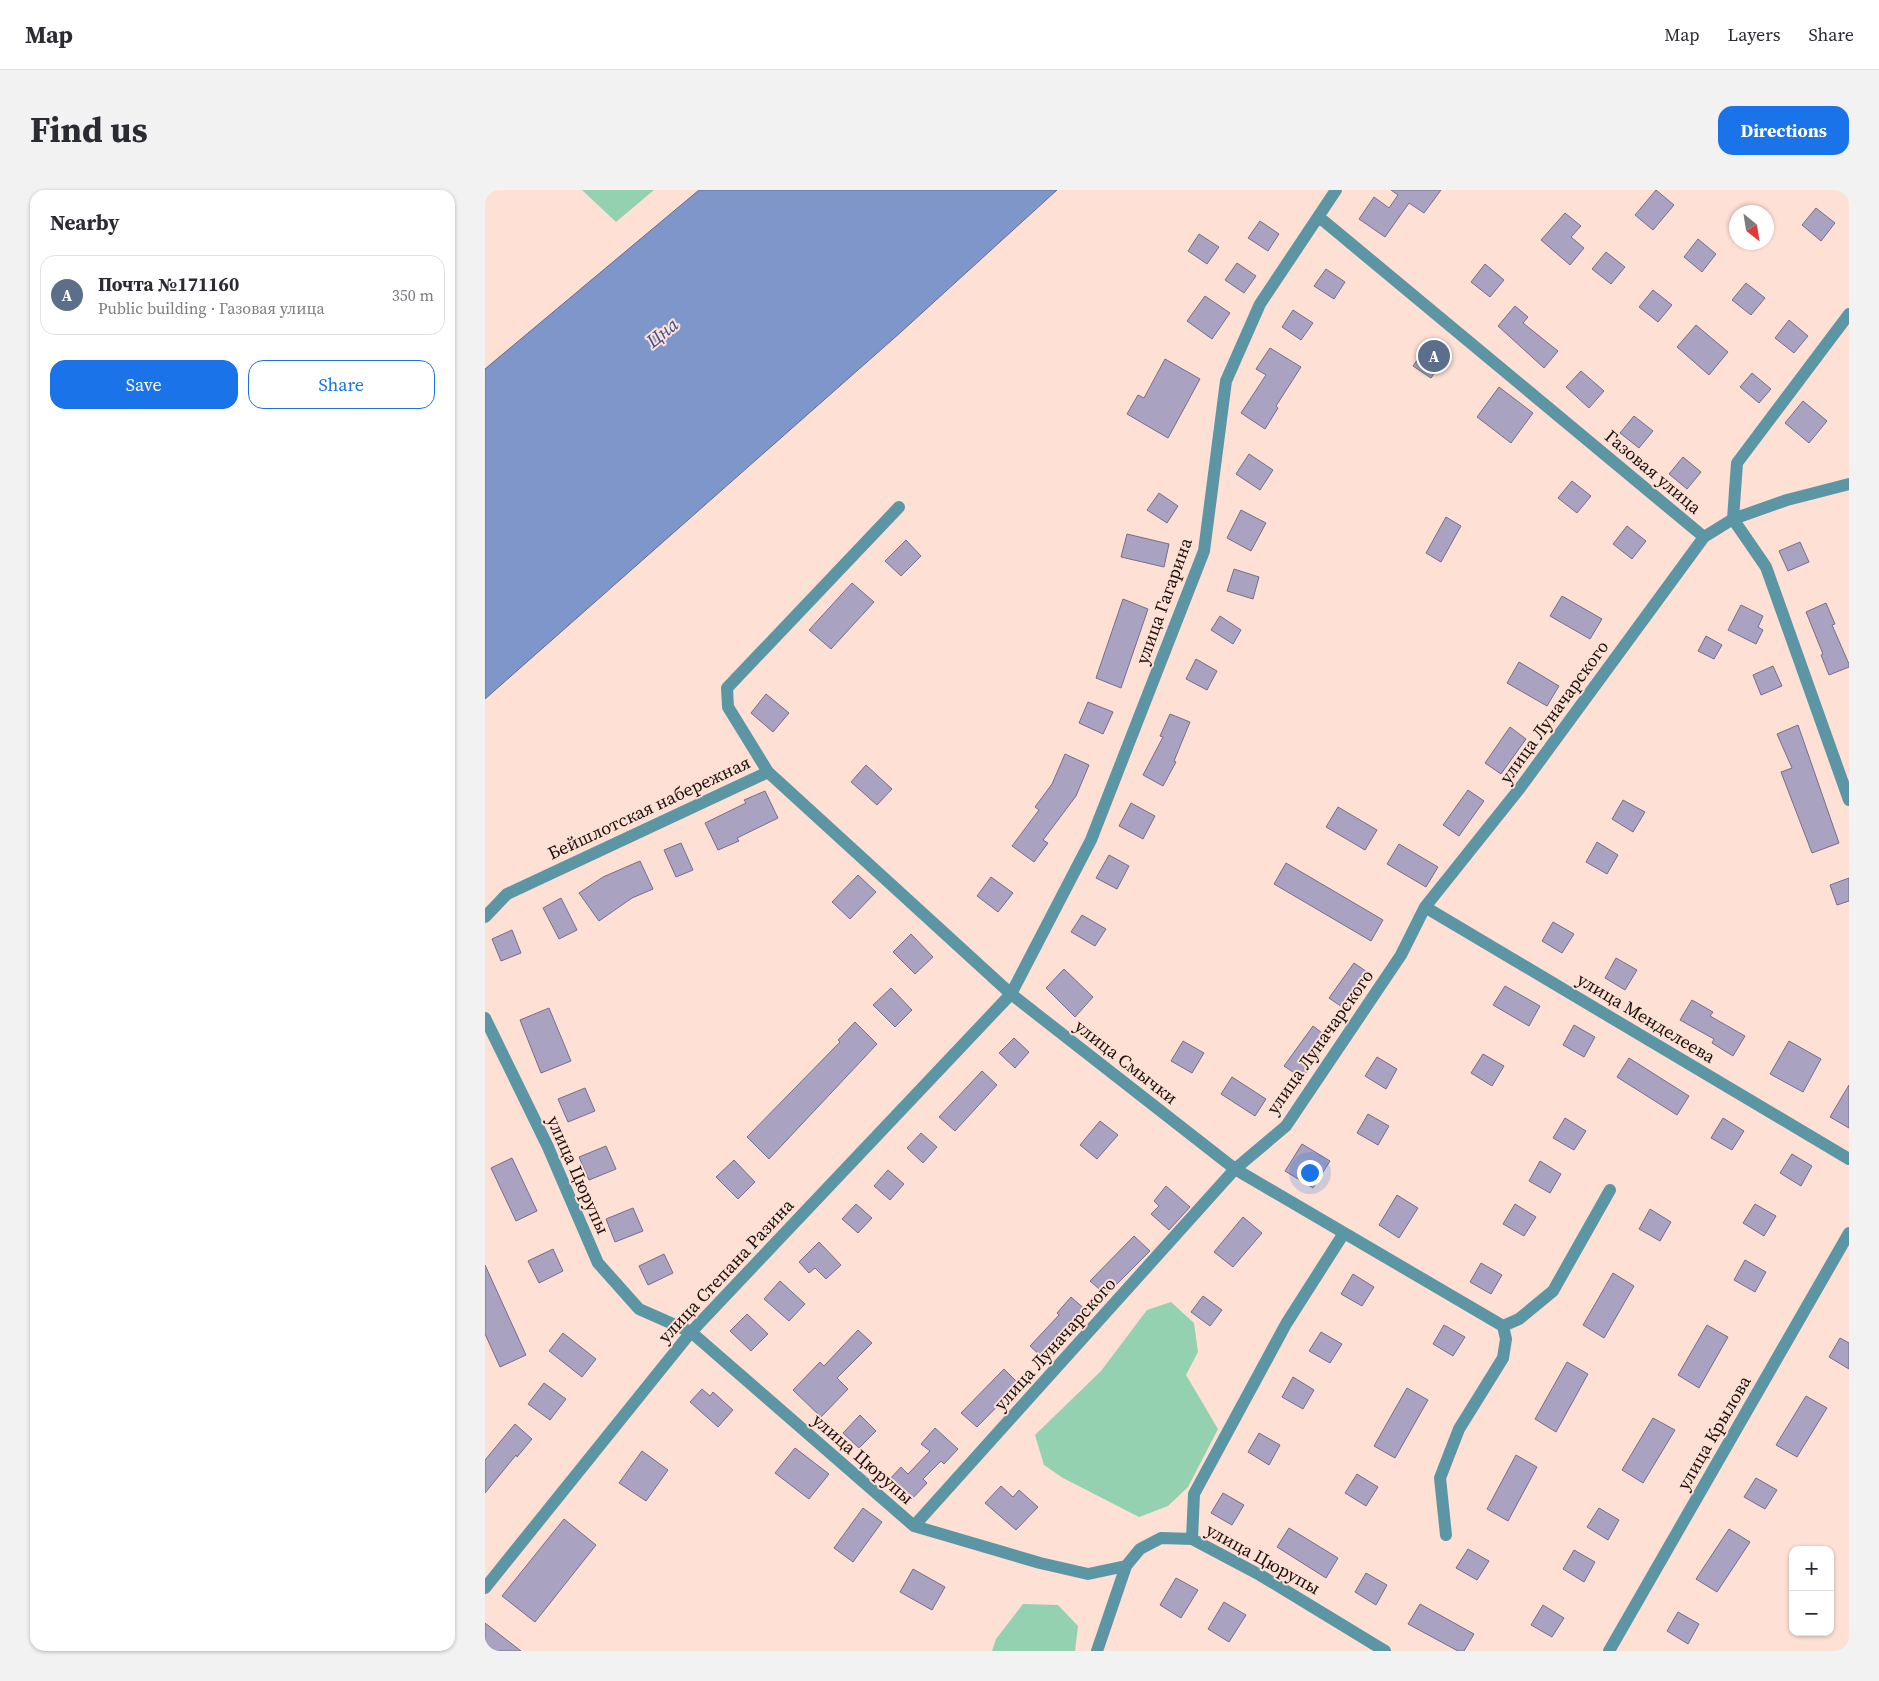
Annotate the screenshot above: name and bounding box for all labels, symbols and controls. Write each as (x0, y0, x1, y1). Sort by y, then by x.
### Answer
text: Map (25, 18, 73, 51)
text: Map (1664, 22, 1699, 47)
text: Layers (1727, 22, 1780, 47)
text: Share (1808, 22, 1854, 47)
text: Find us (30, 106, 148, 154)
button: Directions (1718, 106, 1849, 155)
north arrow (1729, 205, 1774, 250)
text: Nearby (50, 208, 120, 237)
text: Почта №171160 (98, 271, 239, 297)
text: A (62, 284, 72, 306)
text: 350 m (392, 284, 434, 306)
text: Public building · Газовая улица (98, 297, 325, 319)
water label: Цна (640, 311, 684, 353)
pin: A (1418, 337, 1450, 375)
button: Save (50, 360, 238, 409)
button: Share (248, 360, 435, 409)
street label: Газовая улица (1600, 424, 1708, 520)
street label: улица Гагарина (1129, 533, 1198, 667)
street label: улица Луначарского (1493, 635, 1614, 788)
street label: Бейшлотская набережная (543, 750, 754, 866)
street label: улица Луначарского (1260, 964, 1379, 1119)
street label: улица Менделеева (1572, 966, 1721, 1069)
street label: улица Смычки (1070, 1013, 1183, 1110)
street label: улица Цюрупы (541, 1112, 616, 1238)
your location (1297, 1160, 1323, 1186)
street label: улица Степана Разина (652, 1192, 800, 1348)
street label: улица Луначарского (988, 1272, 1121, 1416)
street label: улица Крылова (1671, 1370, 1757, 1495)
street label: улица Цюрупы (807, 1407, 920, 1510)
street label: улица Цюрупы (1202, 1517, 1325, 1600)
map controls (1789, 1546, 1834, 1636)
button: + (1789, 1546, 1834, 1591)
button: − (1789, 1591, 1834, 1636)

